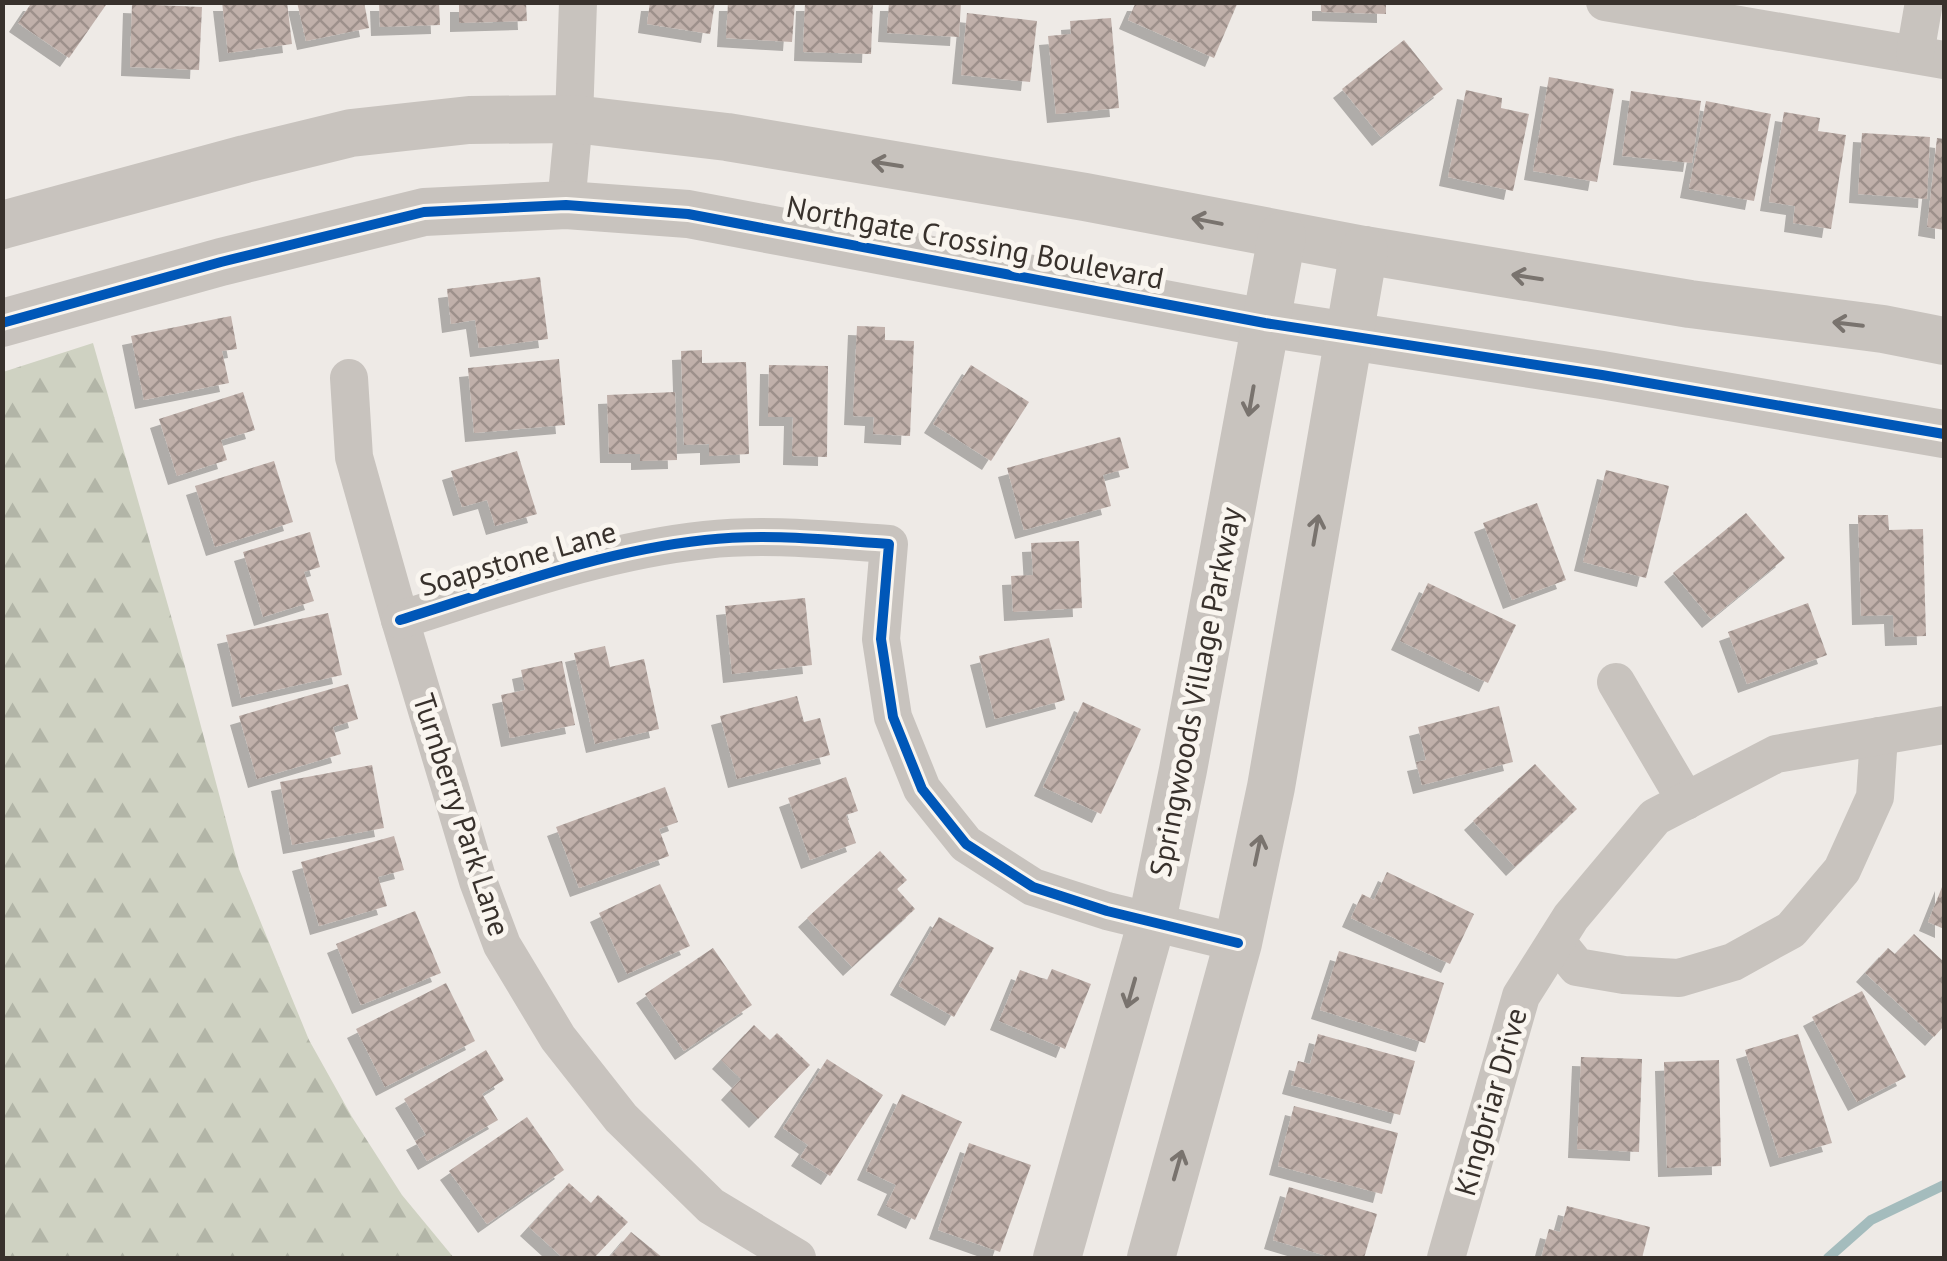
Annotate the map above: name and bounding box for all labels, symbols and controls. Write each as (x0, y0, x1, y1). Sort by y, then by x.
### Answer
one-way arrow (871, 154, 904, 173)
street label: Northgate Crossing Boulevard (783, 186, 1167, 297)
one-way arrow (1192, 211, 1224, 230)
one-way arrow (1511, 267, 1544, 286)
one-way arrow (1833, 314, 1865, 333)
one-way arrow (1241, 384, 1260, 416)
street label: Springwoods Village Parkway (1140, 504, 1250, 880)
street label: Soapstone Lane (415, 511, 620, 604)
one-way arrow (1307, 515, 1326, 547)
street label: Turnberry Park Lane (405, 688, 520, 941)
one-way arrow (1250, 835, 1268, 867)
one-way arrow (1121, 977, 1139, 1008)
street label: Kingbriar Drive (1444, 1003, 1535, 1200)
one-way arrow (1170, 1150, 1188, 1181)

